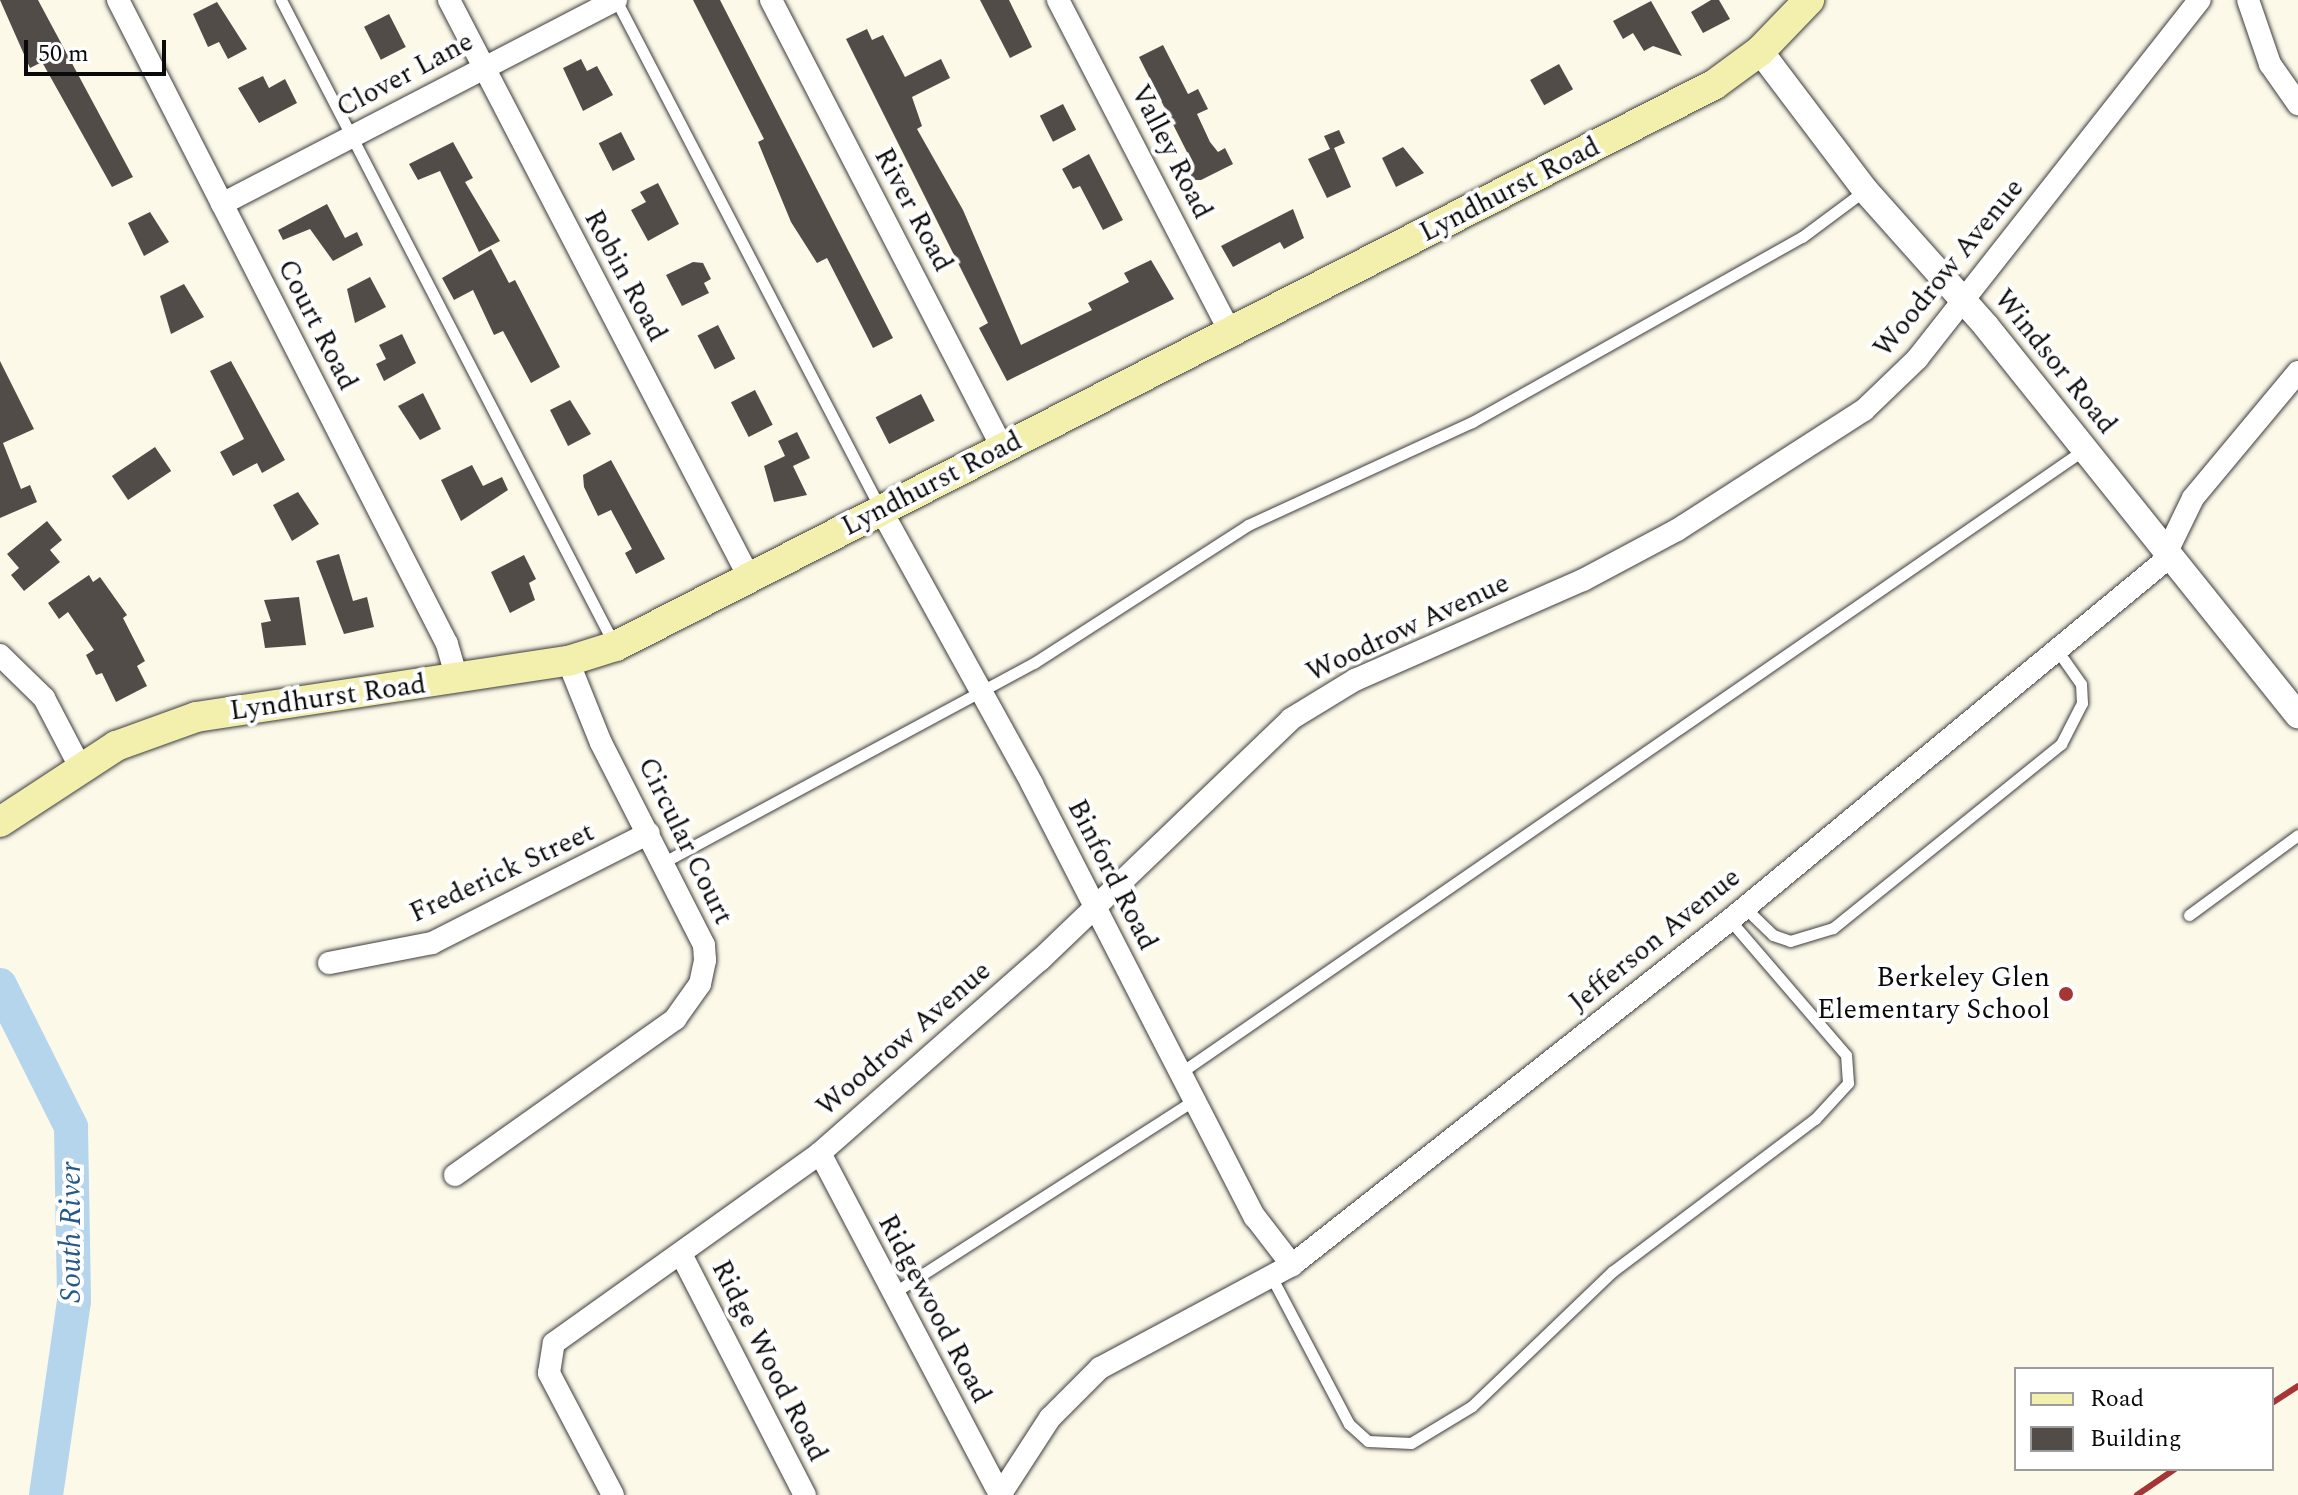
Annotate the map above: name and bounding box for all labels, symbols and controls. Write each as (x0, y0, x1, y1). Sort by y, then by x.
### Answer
scale bar (28, 24, 170, 74)
street label: Clover Lane (331, 25, 479, 125)
text: 50 m (38, 36, 89, 72)
street label: Valley Road (1123, 79, 1219, 225)
street label: Lyndhurst Road (1414, 130, 1606, 250)
street label: River Road (866, 142, 960, 278)
street label: Woodrow Avenue (1867, 172, 2031, 364)
street label: Robin Road (576, 204, 674, 348)
street label: Court Road (270, 254, 364, 396)
street label: Windsor Road (1986, 283, 2124, 441)
street label: Lyndhurst Road (836, 424, 1028, 544)
street label: Woodrow Avenue (1301, 566, 1515, 690)
street label: Lyndhurst Road (228, 668, 428, 728)
street label: Circular Court (630, 752, 740, 930)
street label: Binford Road (1060, 794, 1164, 956)
street label: Frederick Street (404, 816, 600, 930)
street label: Jefferson Avenue (1563, 861, 1747, 1019)
street label: Woodrow Avenue (810, 954, 998, 1124)
place label: Berkeley Glen Elementary School (1817, 961, 2050, 1027)
marker: Berkeley Glen Elementary School (2057, 985, 2075, 1003)
water label: South River (53, 1162, 89, 1302)
street label: Ridgewood Road (870, 1209, 998, 1409)
street label: Ridge Wood Road (704, 1255, 834, 1467)
legend (2014, 1367, 2274, 1471)
text: Road (2090, 1381, 2144, 1417)
text: Building (2090, 1421, 2182, 1457)

